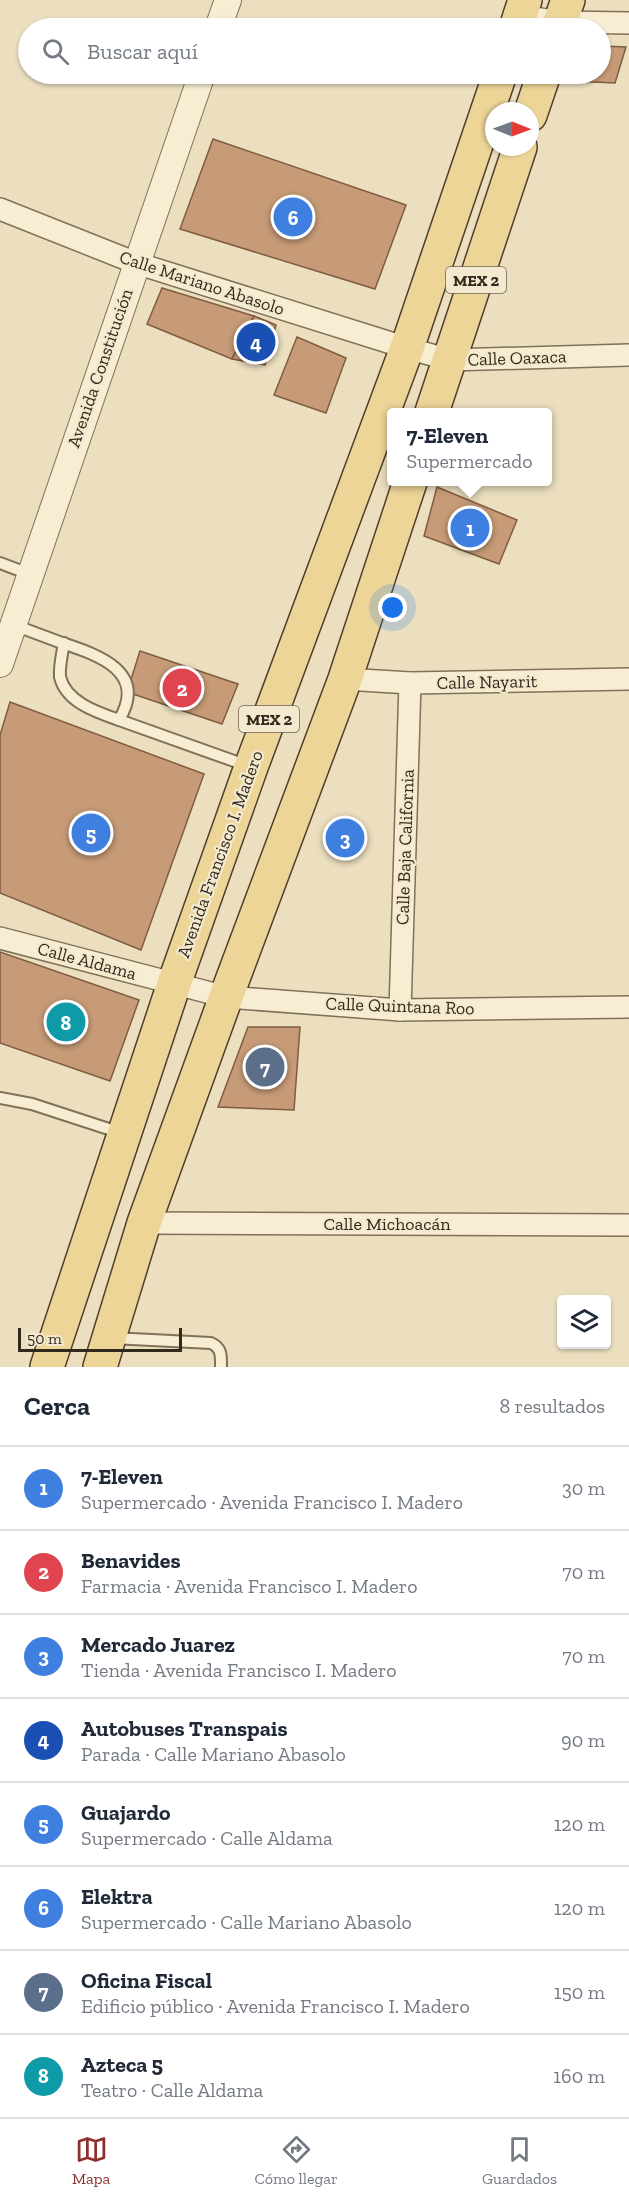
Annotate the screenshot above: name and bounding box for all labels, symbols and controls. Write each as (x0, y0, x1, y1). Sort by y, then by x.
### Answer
search box (18, 18, 611, 84)
icon: search (39, 35, 72, 68)
text: Buscar aquí (87, 38, 198, 65)
north arrow (485, 102, 539, 156)
pin: 6 (274, 194, 312, 240)
street label: Calle Mariano Abasolo (117, 246, 287, 320)
road number: MEX 2 (446, 267, 506, 293)
street label: Avenida Constitución (62, 285, 138, 450)
pin: 4 (236, 320, 276, 364)
street label: Calle Oaxaca (467, 345, 567, 371)
popup (387, 408, 552, 486)
text: 7-Eleven (407, 422, 488, 449)
text: Supermercado (407, 449, 532, 473)
pin: 1 (450, 506, 490, 550)
your location (378, 593, 407, 622)
pin: 2 (162, 666, 201, 710)
street label: Calle Nayarit (436, 670, 538, 694)
road number: MEX 2 (239, 706, 299, 732)
street label: Avenida Francisco I. Madero (172, 747, 268, 961)
street label: Calle Baja California (391, 768, 419, 925)
pin: 5 (72, 810, 110, 856)
pin: 3 (326, 816, 364, 860)
street label: Calle Aldama (35, 937, 139, 985)
street label: Calle Quintana Roo (325, 992, 475, 1020)
pin: 8 (46, 1000, 86, 1044)
pin: 7 (246, 1044, 284, 1090)
street label: Calle Michoacán (323, 1213, 451, 1235)
map controls (557, 1295, 611, 1349)
button: layers (557, 1295, 611, 1349)
scale bar (18, 1325, 182, 1352)
text: 50 m (27, 1329, 62, 1348)
text: Cerca (24, 1390, 90, 1422)
text: 8 resultados (500, 1394, 605, 1418)
text: 7-Eleven (81, 1463, 163, 1490)
text: 1 (39, 1476, 48, 1500)
text: 30 m (562, 1476, 605, 1500)
text: Supermercado · Avenida Francisco I. Madero (81, 1490, 463, 1514)
text: Benavides (81, 1547, 181, 1574)
text: 2 (38, 1560, 49, 1584)
text: 70 m (562, 1560, 605, 1584)
text: Farmacia · Avenida Francisco I. Madero (81, 1574, 417, 1598)
text: Mercado Juarez (81, 1631, 235, 1658)
text: 3 (38, 1644, 49, 1668)
text: 70 m (562, 1644, 605, 1668)
text: Tienda · Avenida Francisco I. Madero (81, 1658, 397, 1682)
text: Autobuses Transpais (81, 1715, 288, 1742)
text: 4 (38, 1728, 49, 1752)
text: 90 m (561, 1728, 605, 1752)
text: Parada · Calle Mariano Abasolo (81, 1742, 346, 1766)
text: Guajardo (81, 1799, 171, 1826)
text: 5 (38, 1812, 49, 1836)
text: 120 m (554, 1812, 605, 1836)
text: Supermercado · Calle Aldama (81, 1826, 333, 1850)
text: Elektra (81, 1883, 153, 1910)
text: 6 (38, 1896, 49, 1920)
text: 120 m (554, 1896, 605, 1920)
text: Supermercado · Calle Mariano Abasolo (81, 1910, 412, 1934)
text: Oficina Fiscal (81, 1967, 212, 1994)
text: 7 (39, 1980, 48, 2004)
text: 150 m (554, 1980, 605, 2004)
text: Edificio público · Avenida Francisco I. Madero (81, 1994, 470, 2018)
text: Azteca 5 (81, 2051, 163, 2078)
text: 8 (38, 2064, 49, 2088)
text: 160 m (553, 2064, 605, 2088)
text: Teatro · Calle Aldama (81, 2078, 263, 2102)
tab: Mapa (72, 2133, 110, 2188)
tab: Cómo llegar (254, 2133, 338, 2188)
tab: Guardados (482, 2133, 557, 2188)

